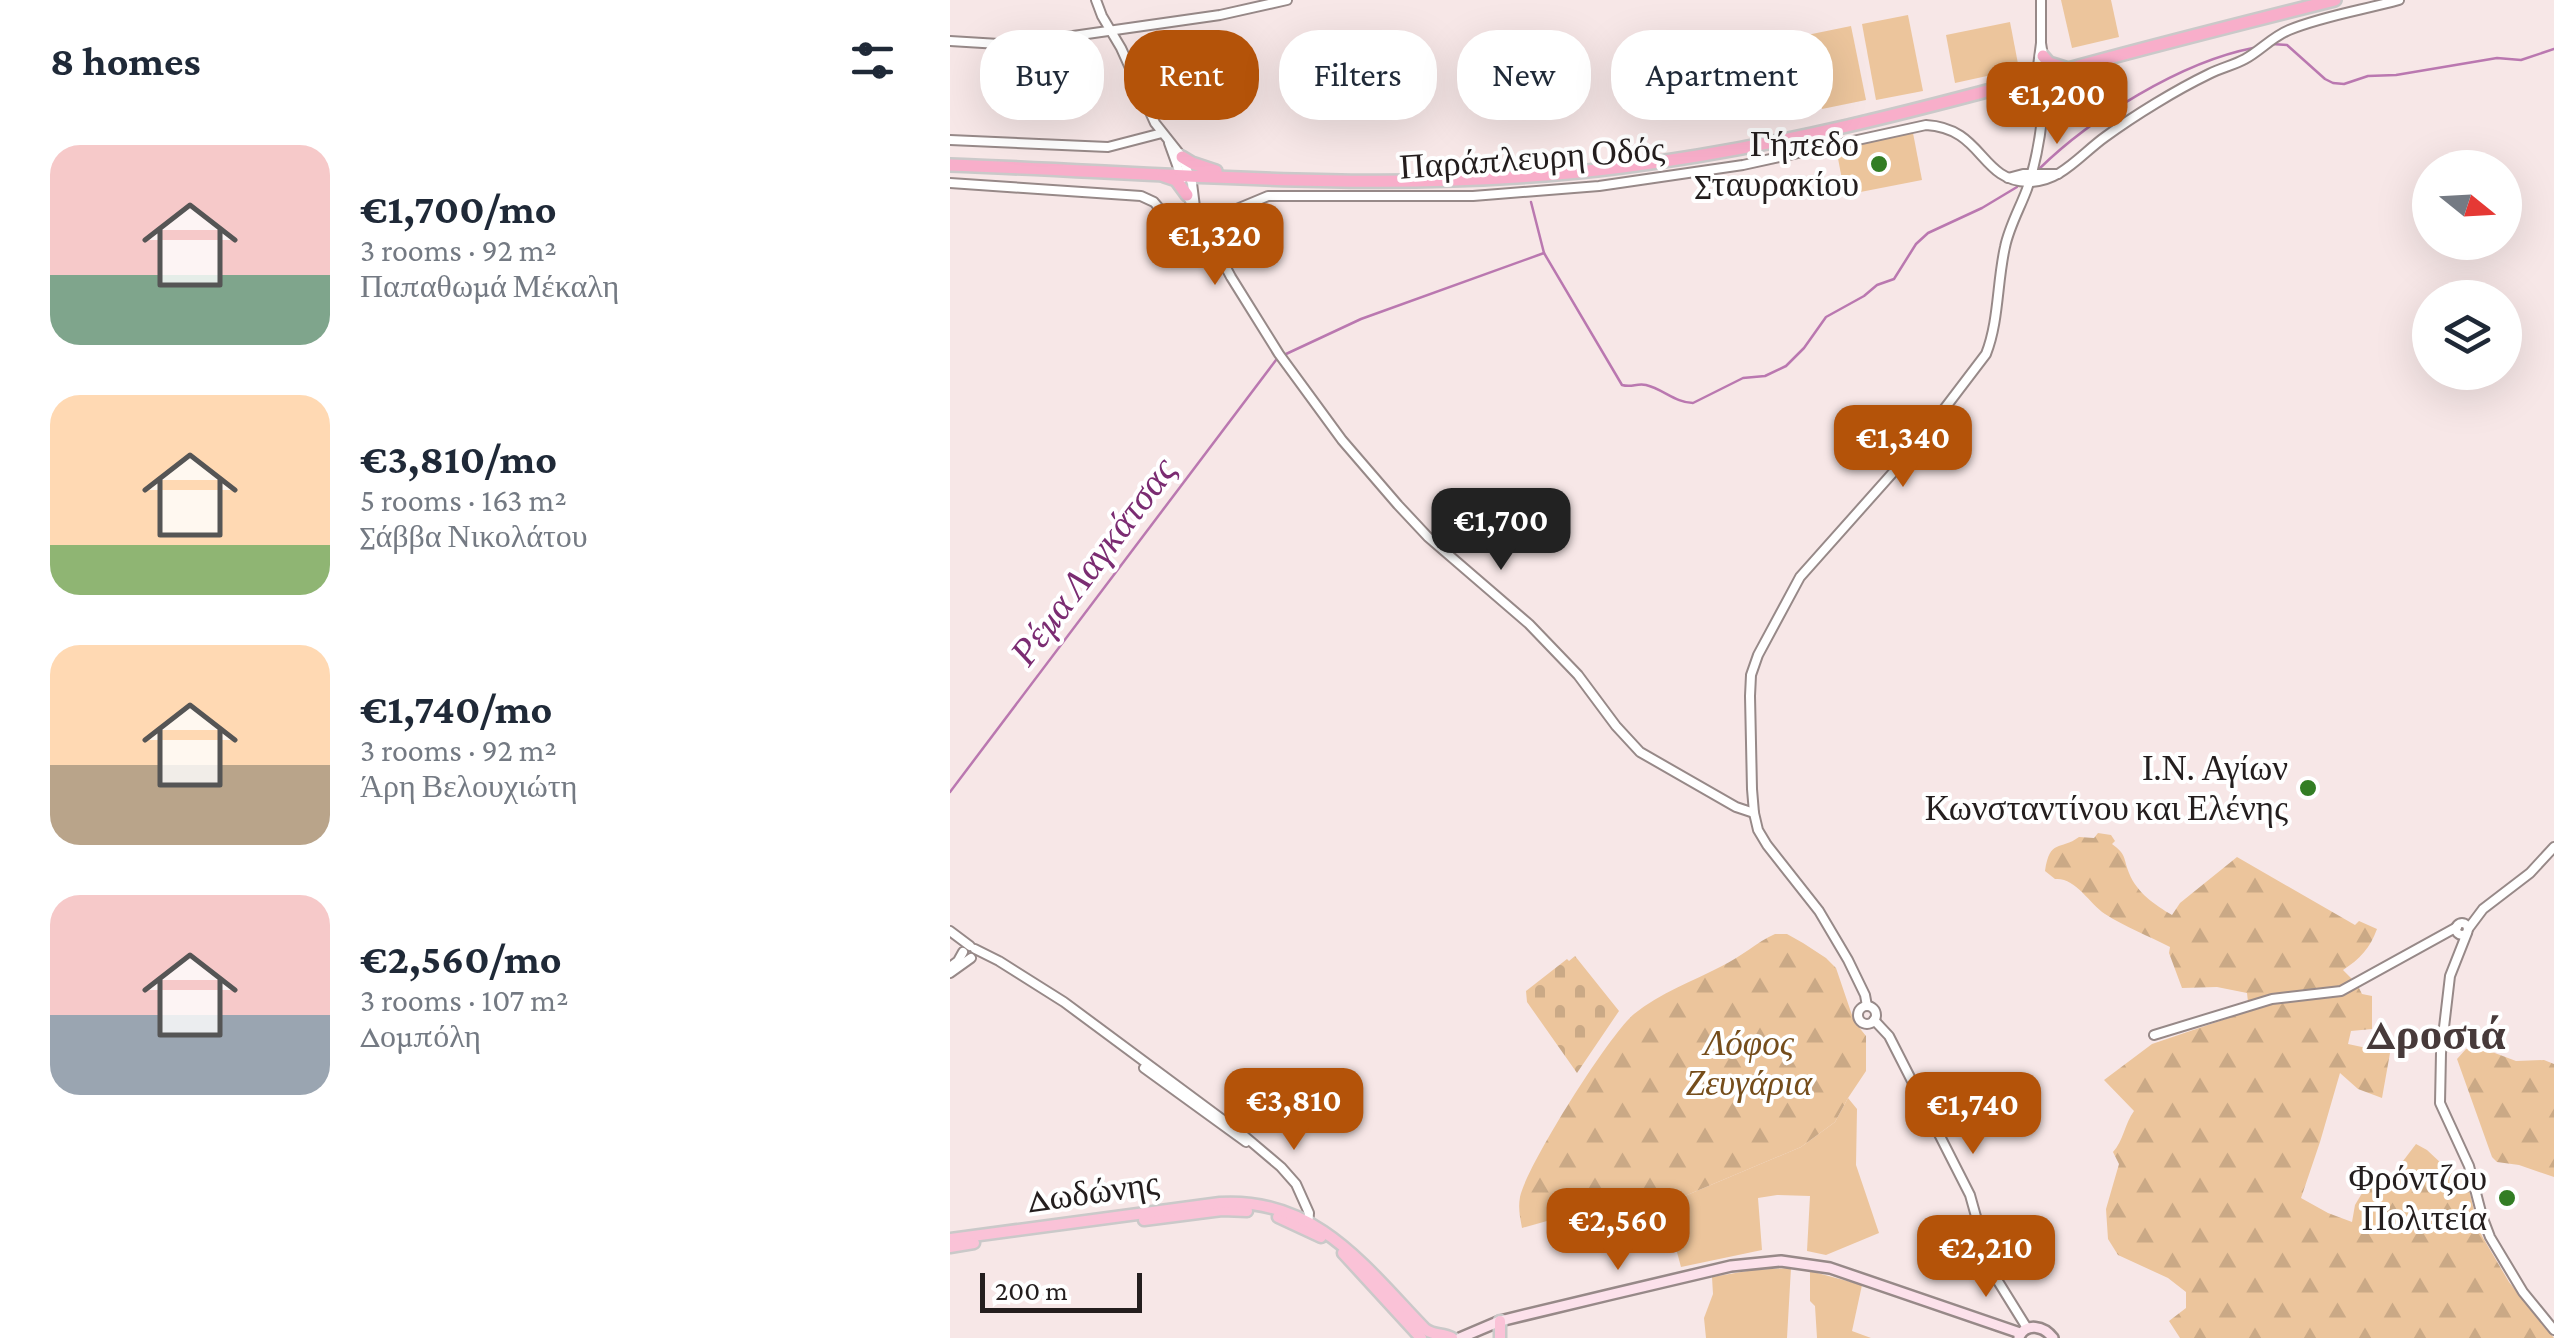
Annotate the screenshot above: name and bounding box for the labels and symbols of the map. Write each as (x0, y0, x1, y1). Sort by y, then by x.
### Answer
pin: €1,200 (1976, 62, 2138, 147)
place label: Γήπεδο Σταυρακίου (1695, 125, 1859, 204)
street label: Παράπλευρη Οδός (1398, 129, 1666, 187)
north arrow (2412, 150, 2522, 260)
marker: Γήπεδο Σταυρακίου (1868, 153, 1890, 175)
pin: €1,320 (1134, 203, 1296, 288)
pin: €1,340 (1822, 405, 1984, 490)
water label: Ρέμα Λαγκάτσας (1001, 449, 1186, 674)
pin: €1,700 (1420, 488, 1582, 573)
place label: Ι.Ν. Αγίων Κωνσταντίνου και Ελένης (1925, 749, 2288, 828)
marker: Ι.Ν. Αγίων Κωνσταντίνου και Ελένης (2297, 777, 2319, 799)
district label: Δροσιά (2366, 1009, 2506, 1059)
park label: Λόφος Ζευγάρια (1686, 1024, 1813, 1103)
pin: €3,810 (1213, 1068, 1375, 1153)
pin: €1,740 (1892, 1072, 2054, 1157)
place label: Φρόντζου Πολιτεία (2349, 1159, 2487, 1238)
street label: Δωδώνης (1025, 1163, 1161, 1221)
marker: Φρόντζου Πολιτεία (2496, 1187, 2518, 1209)
pin: €2,560 (1537, 1188, 1699, 1273)
pin: €2,210 (1905, 1215, 2067, 1300)
scale bar (980, 1268, 1142, 1312)

